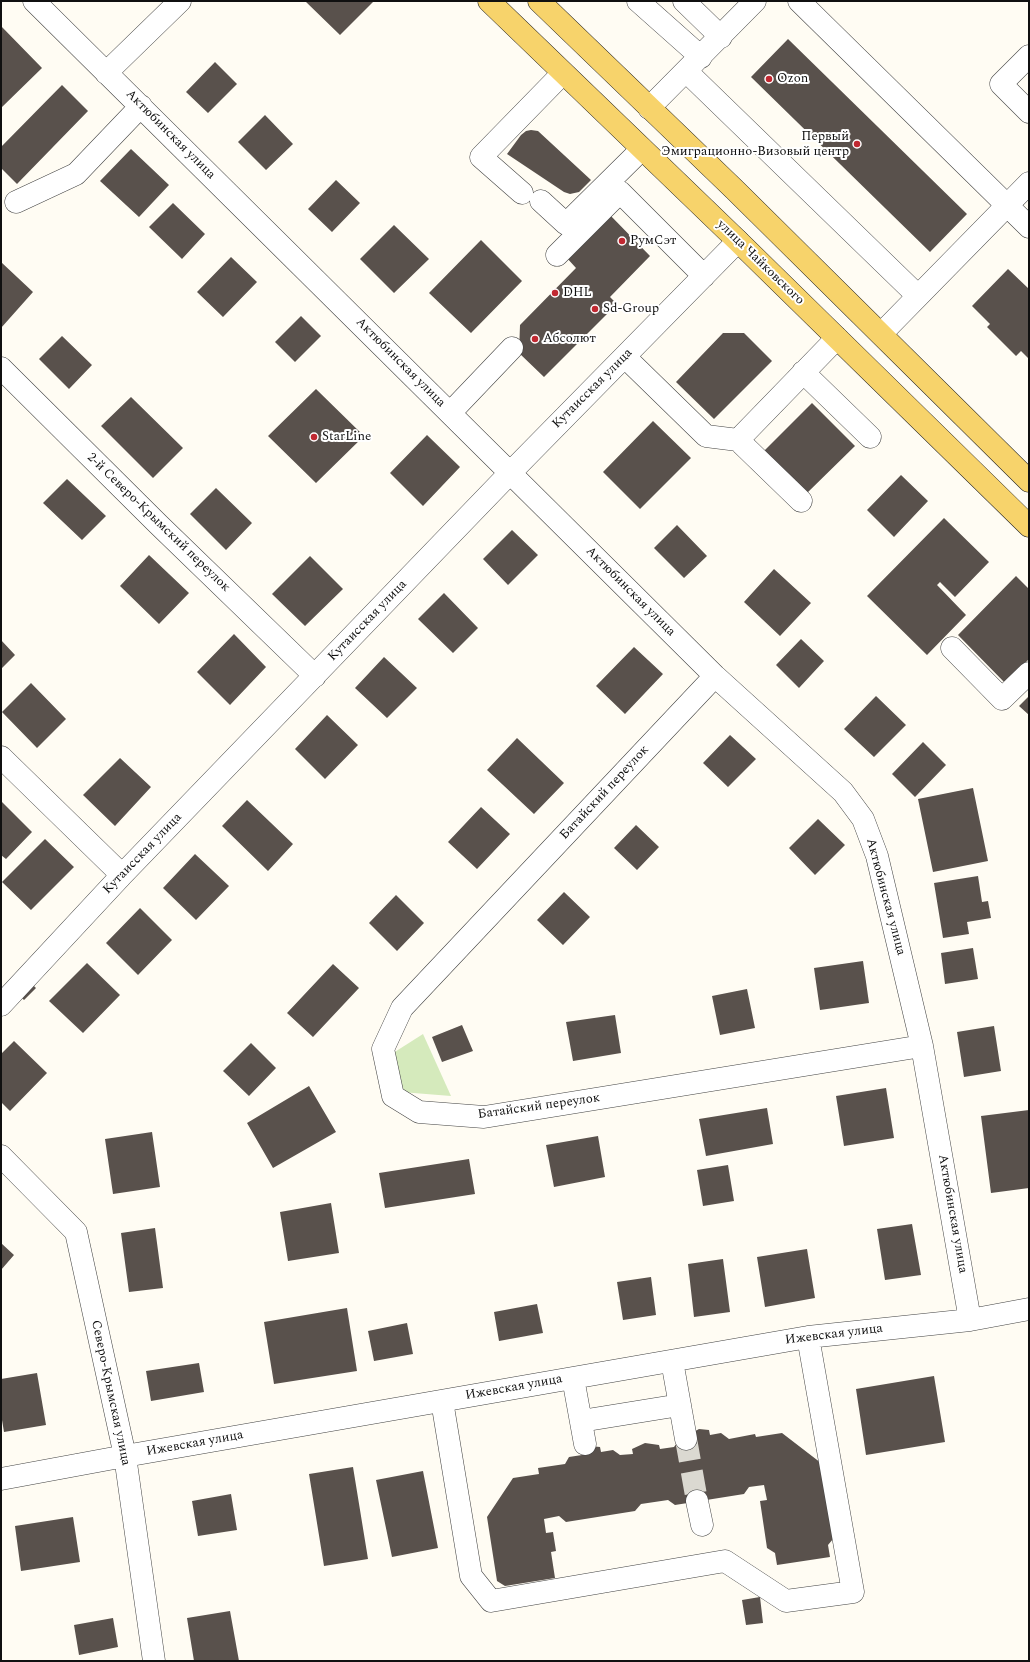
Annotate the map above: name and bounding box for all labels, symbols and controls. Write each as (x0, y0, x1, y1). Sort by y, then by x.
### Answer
place label: Ozon (777, 71, 808, 87)
marker: Ozon (764, 74, 774, 84)
street label: Актюбинская улица (122, 87, 218, 183)
place label: Первый Эмиграционно-Визовый центр (661, 129, 849, 160)
marker: Первый Эмиграционно-Визовый центр (852, 139, 862, 149)
street label: улица Чайковского (713, 217, 807, 309)
place label: РумСэт (630, 233, 676, 249)
marker: РумСэт (617, 236, 627, 246)
place label: DHL (563, 285, 592, 301)
marker: DHL (550, 288, 560, 298)
place label: Sd-Group (603, 301, 659, 317)
marker: Sd-Group (590, 304, 600, 314)
street label: Актюбинская улица (352, 315, 448, 411)
place label: Абсолют (543, 331, 596, 347)
marker: Абсолют (530, 334, 540, 344)
street label: Кутаисская улица (550, 346, 636, 432)
place label: StarLine (322, 429, 371, 445)
marker: StarLine (309, 432, 319, 442)
street label: 2-й Северо-Крымский переулок (83, 450, 233, 596)
street label: Актюбинская улица (582, 544, 678, 640)
street label: Кутаисская улица (325, 577, 411, 665)
street label: Батайский переулок (557, 743, 653, 843)
street label: Кутаисская улица (100, 810, 186, 898)
street label: Актюбинская улица (862, 837, 908, 957)
street label: Батайский переулок (477, 1091, 601, 1123)
street label: Актюбинская улица (934, 1153, 970, 1275)
street label: Северо-Крымская улица (87, 1319, 133, 1467)
street label: Ижевская улица (784, 1321, 884, 1349)
street label: Ижевская улица (464, 1372, 564, 1404)
street label: Ижевская улица (145, 1428, 245, 1460)

